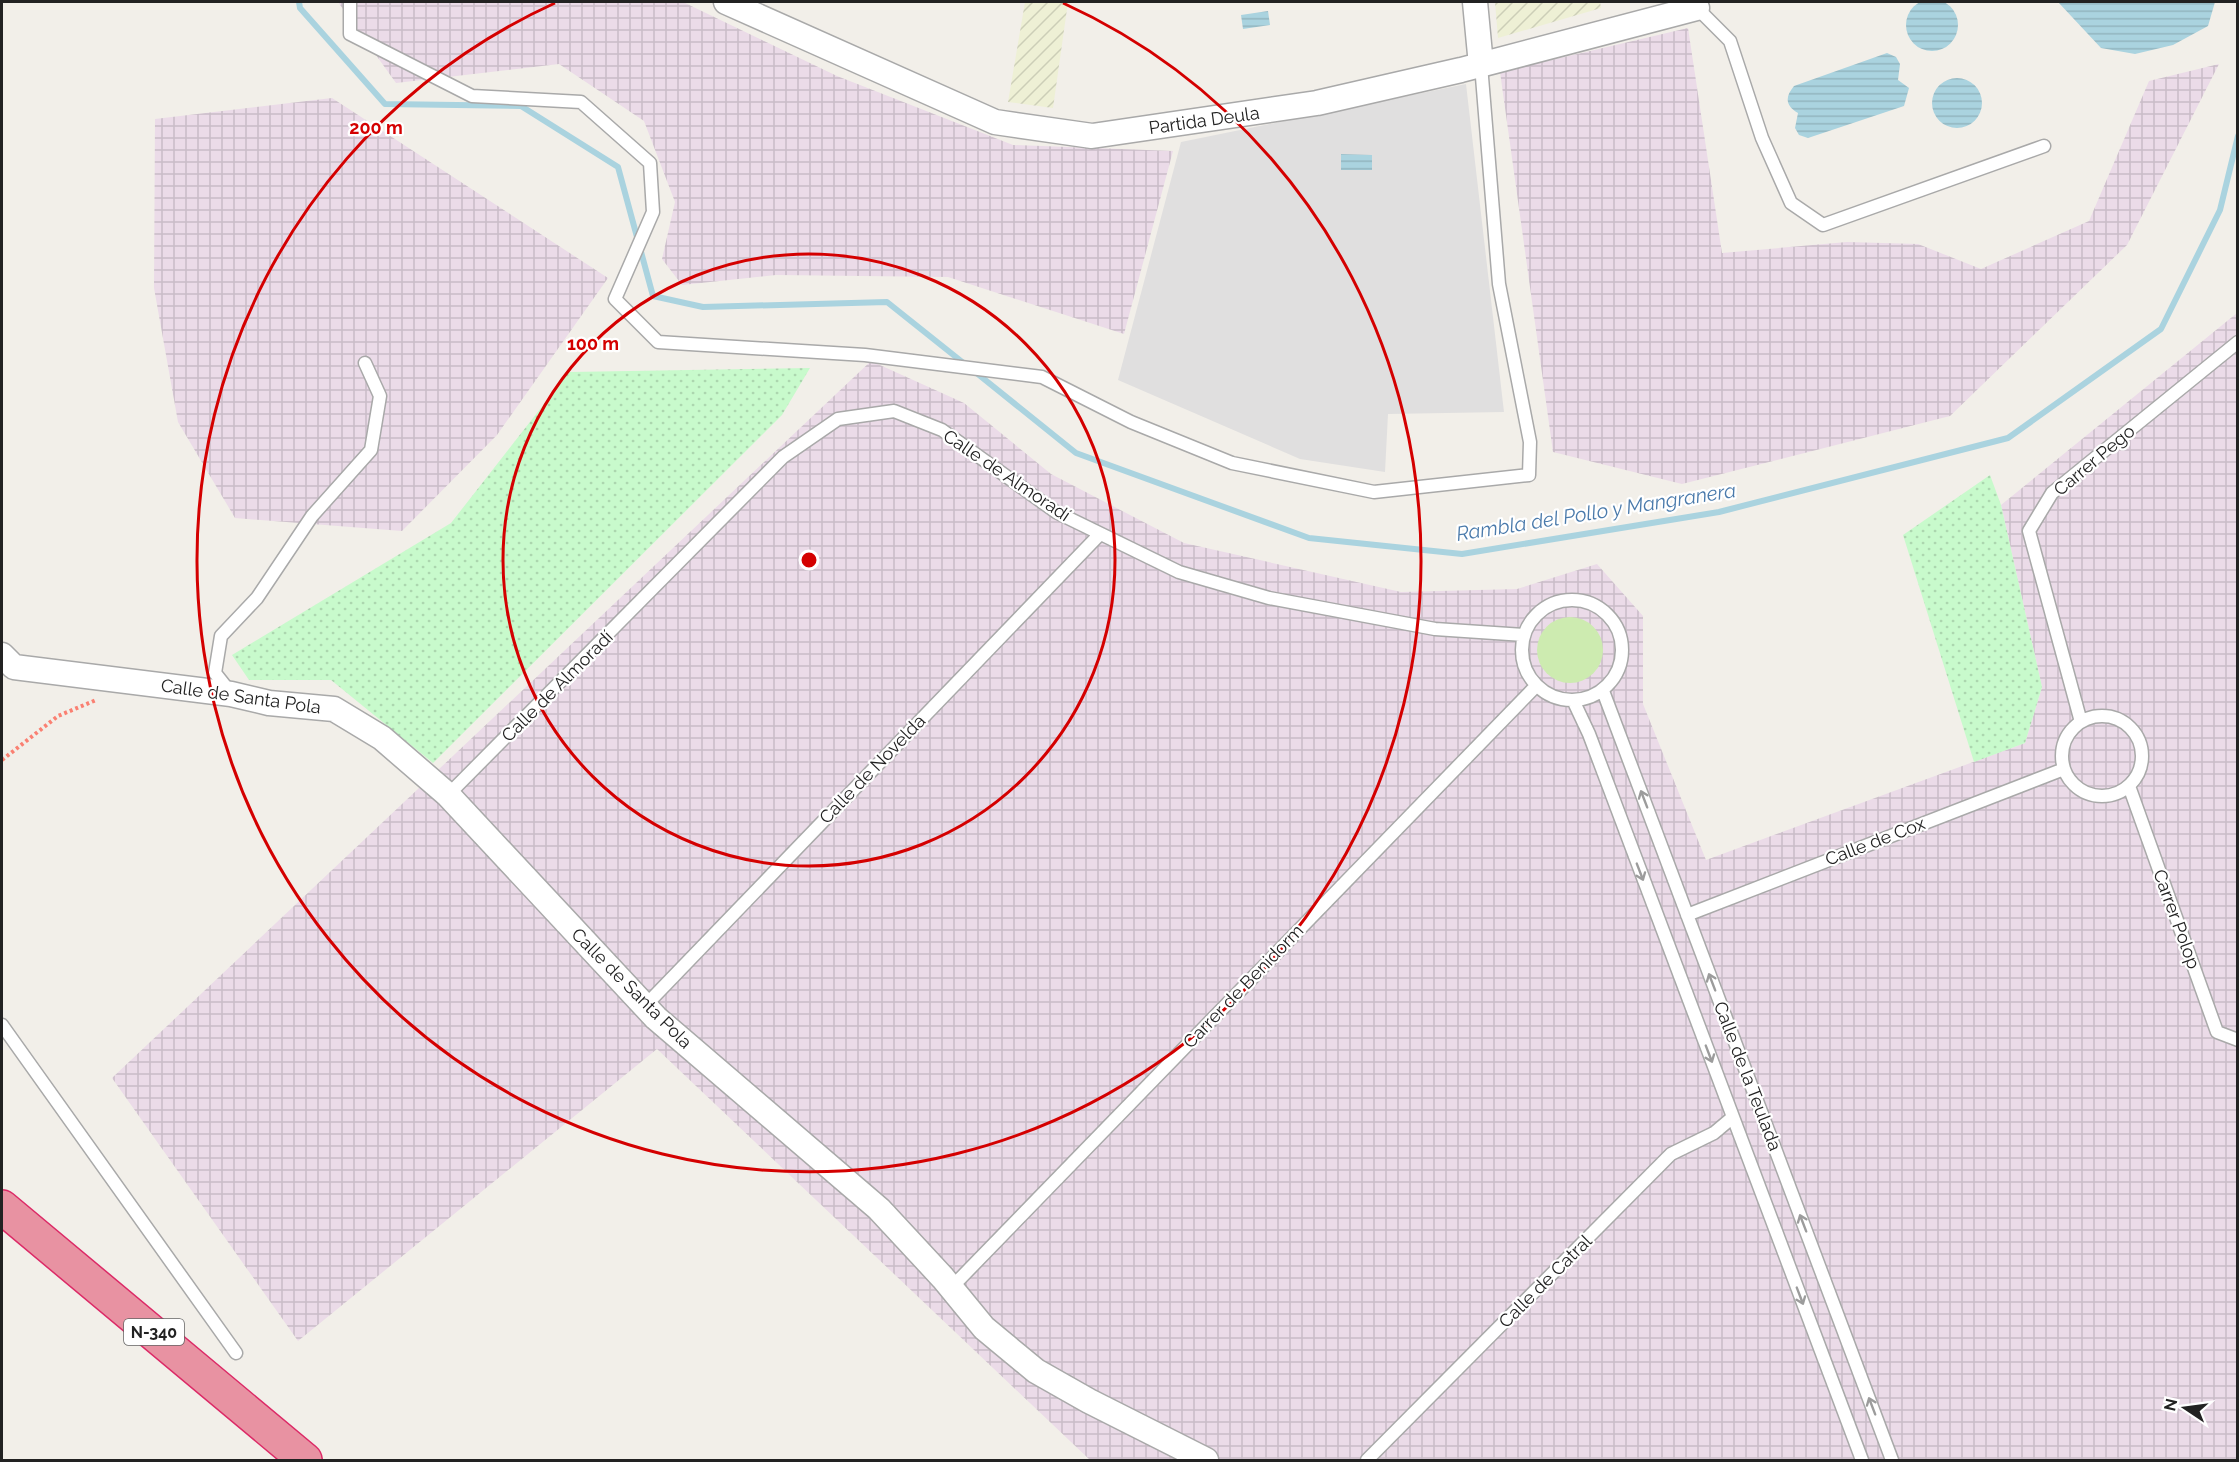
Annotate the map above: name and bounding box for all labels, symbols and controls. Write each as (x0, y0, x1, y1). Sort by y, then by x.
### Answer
street label: Partida Deula (1147, 102, 1261, 138)
text: 200 m (349, 117, 403, 138)
text: 100 m (567, 333, 619, 354)
street label: Carrer Pego (2049, 420, 2139, 500)
street label: Calle de Almoradí (940, 425, 1074, 525)
water label: Rambla del Pollo y Mangranera (1454, 478, 1738, 546)
centre of rings (799, 550, 819, 570)
street label: Calle de Almoradí (497, 626, 617, 746)
street label: Calle de Santa Pola (160, 674, 322, 718)
street label: Calle de Novelda (815, 710, 929, 828)
one-way arrow (1637, 790, 1648, 809)
street label: Calle de Cox (1822, 812, 1928, 870)
one-way arrow (1636, 862, 1647, 881)
street label: Carrer Polop (2149, 867, 2205, 971)
street label: Carrer de Benidorm (1179, 920, 1307, 1052)
street label: Calle de Santa Pola (567, 923, 697, 1053)
one-way arrow (1706, 973, 1717, 992)
street label: Calle de la Teulada (1710, 998, 1786, 1154)
one-way arrow (1704, 1045, 1715, 1063)
one-way arrow (1797, 1214, 1808, 1233)
street label: Calle de Catral (1494, 1230, 1596, 1332)
one-way arrow (1795, 1286, 1806, 1305)
road number: N-340 (124, 1319, 184, 1345)
north arrow (2155, 1378, 2215, 1438)
one-way arrow (1865, 1397, 1876, 1416)
text: N (2160, 1397, 2182, 1413)

